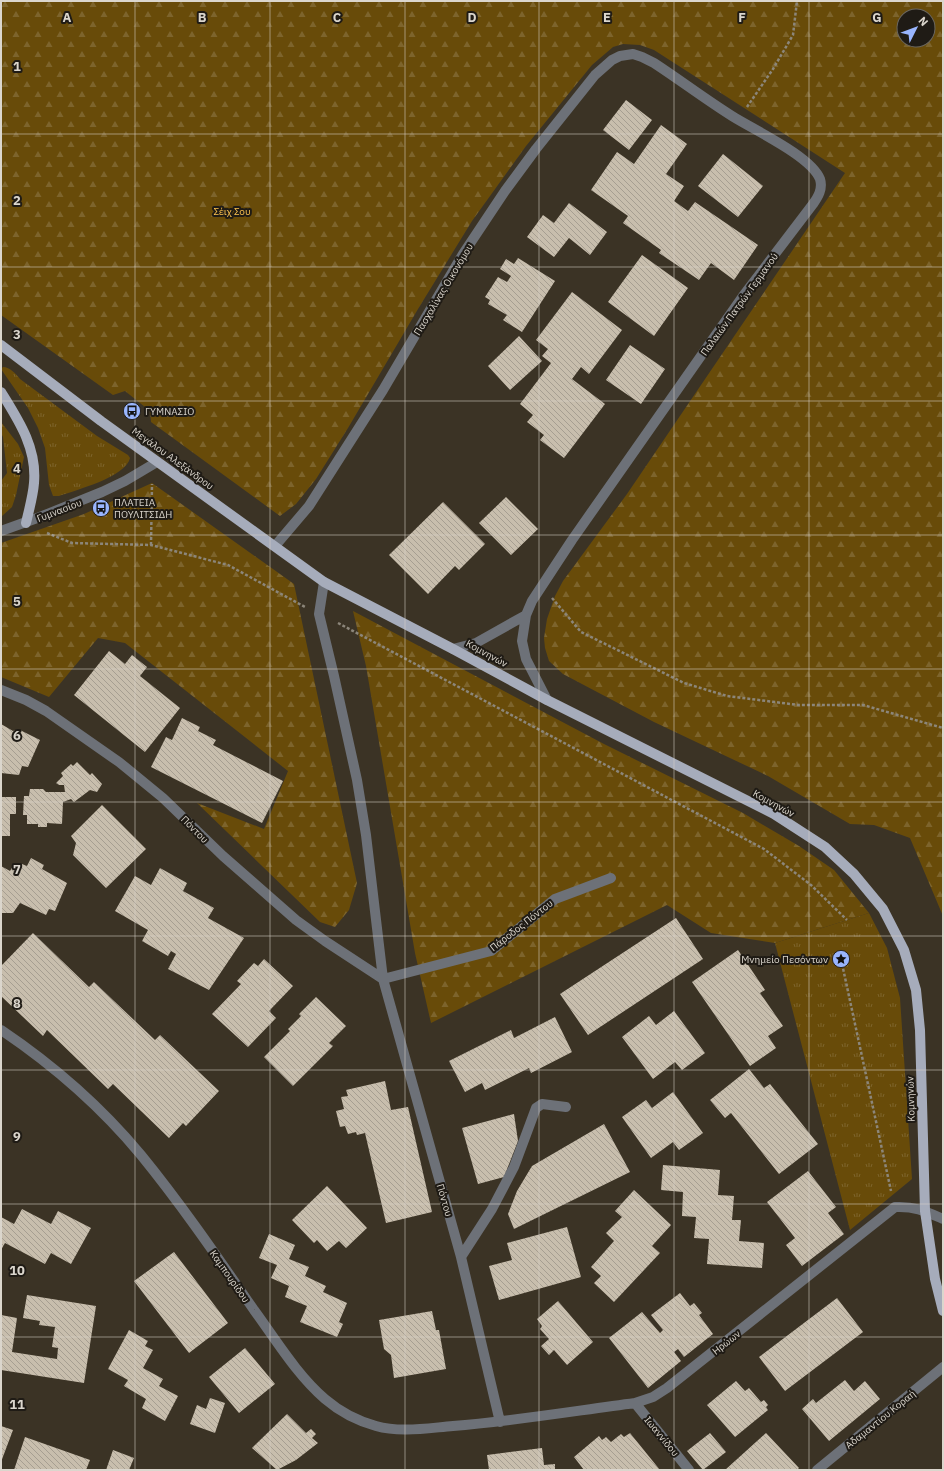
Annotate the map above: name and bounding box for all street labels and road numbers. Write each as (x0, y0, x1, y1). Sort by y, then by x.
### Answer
street label: Πασχαλίνας Οικονόμου (411, 241, 476, 338)
street label: Παλαιών Πατρών Γερμανού (698, 250, 781, 358)
street label: Μεγάλου Αλεξάνδρου (129, 424, 216, 493)
street label: Γυμνασίου (35, 496, 84, 525)
street label: Κομνηνών (464, 637, 510, 670)
street label: Κομνηνών (751, 787, 797, 820)
street label: Πόντου (178, 813, 211, 846)
street label: Πάροδος Πόντου (487, 897, 555, 954)
street label: Κομνηνών (903, 1076, 918, 1122)
street label: Πόντου (434, 1182, 455, 1218)
street label: Καμπουρίδου (207, 1248, 252, 1305)
street label: Ηρώων (710, 1327, 743, 1357)
street label: Αδαμαντίου Κοραή (843, 1387, 918, 1452)
street label: Ιωαννίδου (641, 1414, 682, 1459)

